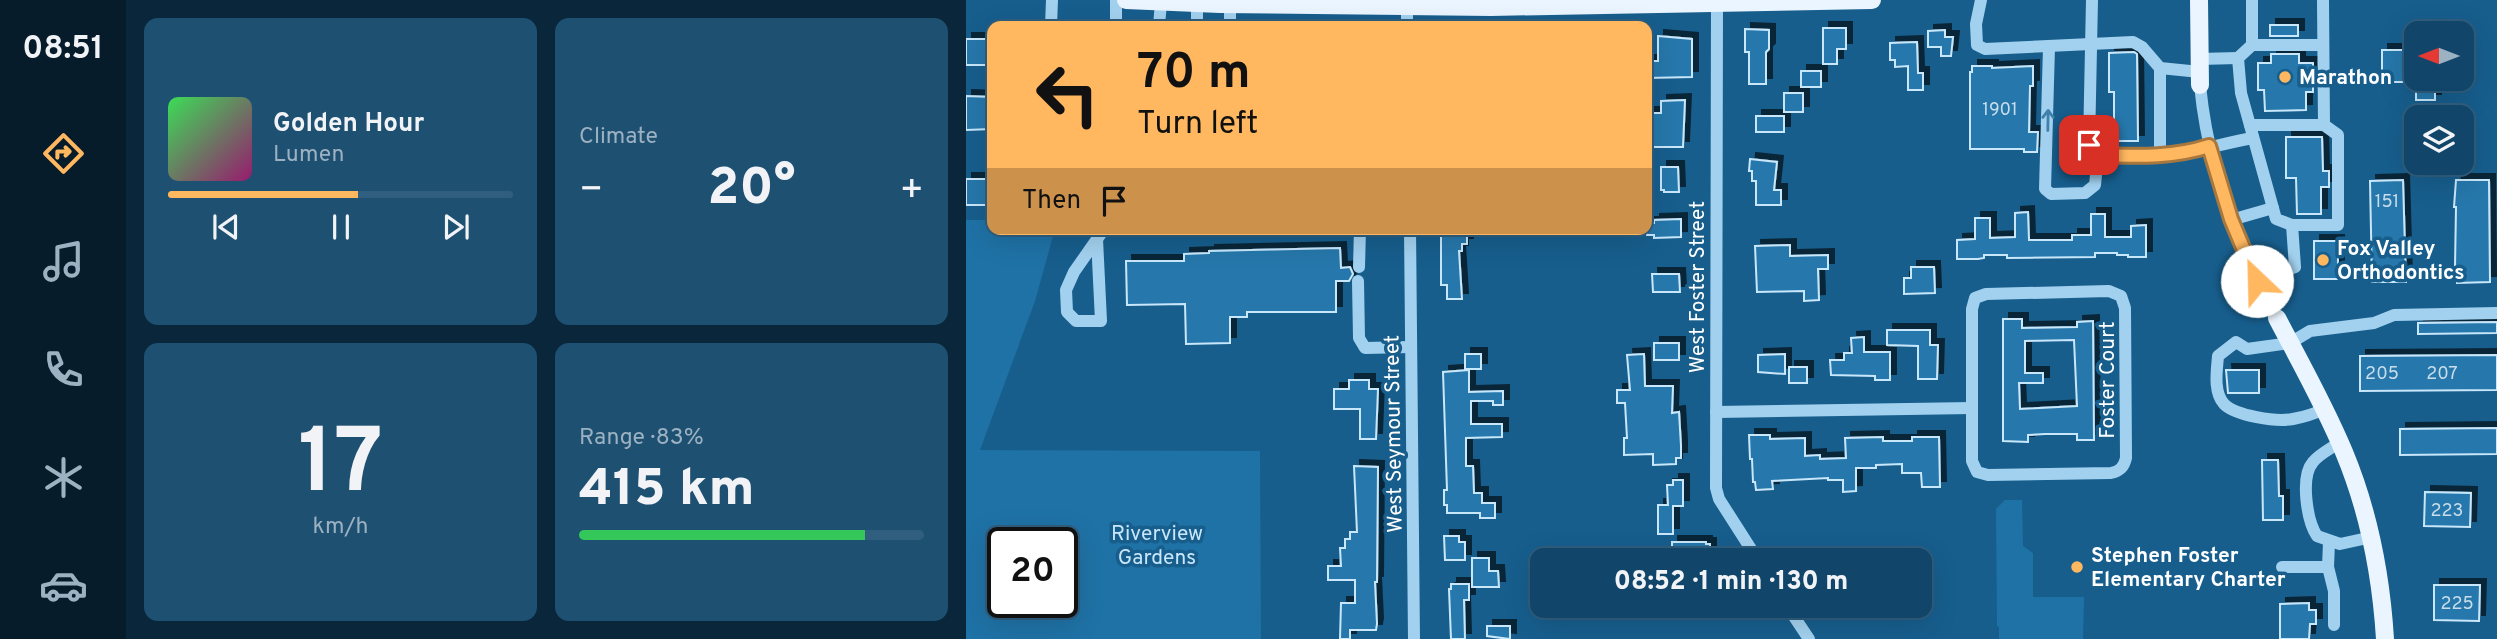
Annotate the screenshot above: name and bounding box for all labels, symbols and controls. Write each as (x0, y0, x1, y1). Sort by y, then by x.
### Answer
north arrow (2404, 21, 2474, 91)
map controls (2404, 21, 2474, 175)
text: 08:51 (22, 30, 104, 70)
text: 70 m (1137, 44, 1251, 106)
icon: left (1022, 49, 1113, 140)
place label: Marathon (2299, 65, 2392, 92)
marker: Marathon (2277, 69, 2293, 85)
house number: 1901 (1982, 99, 2018, 122)
text: Turn left (1137, 105, 1258, 145)
button: layers (2404, 105, 2474, 175)
text: Golden Hour (273, 108, 424, 141)
one-way arrow (2041, 109, 2055, 132)
pin (2059, 115, 2119, 175)
text: Climate (579, 123, 658, 152)
icon: arrive (2070, 126, 2108, 164)
icon: directions (39, 129, 88, 178)
text: Lumen (273, 141, 344, 170)
text: 20° (707, 157, 796, 223)
text: − (579, 167, 604, 216)
text: + (899, 167, 924, 216)
icon: arrive (1095, 182, 1133, 220)
text: Then (1022, 185, 1081, 218)
house number: 151 (2375, 191, 2399, 214)
street label: West Foster Street (1685, 201, 1712, 373)
icon: previous (207, 208, 245, 246)
icon: pause (322, 208, 360, 246)
icon: next (437, 208, 475, 246)
place label: Fox Valley Orthodontics (2337, 236, 2465, 287)
icon: music (39, 237, 88, 286)
position arrow (2220, 244, 2294, 318)
marker: Fox Valley Orthodontics (2315, 252, 2331, 268)
street label: Foster Court (2095, 321, 2122, 439)
street label: West Seymour Street (1379, 335, 1410, 533)
icon: phone (39, 345, 88, 394)
house number: 205 (2365, 363, 2399, 386)
house number: 207 (2426, 363, 2458, 386)
text: 17 (298, 410, 383, 525)
text: Range · 83% (579, 424, 704, 453)
icon: climate (39, 453, 88, 502)
text: 415 km (579, 458, 755, 524)
house number: 223 (2431, 500, 2463, 523)
text: km/h (313, 513, 368, 542)
park label: Riverview Gardens (1111, 521, 1203, 572)
speed limit sign: 20 (987, 527, 1078, 618)
place label: Stephen Foster Elementary Charter (2091, 543, 2286, 594)
marker: Stephen Foster Elementary Charter (2069, 559, 2085, 575)
icon: car (39, 561, 88, 610)
text: 08:52 · 1 min · 130 m (1614, 566, 1848, 599)
house number: 225 (2440, 593, 2474, 616)

